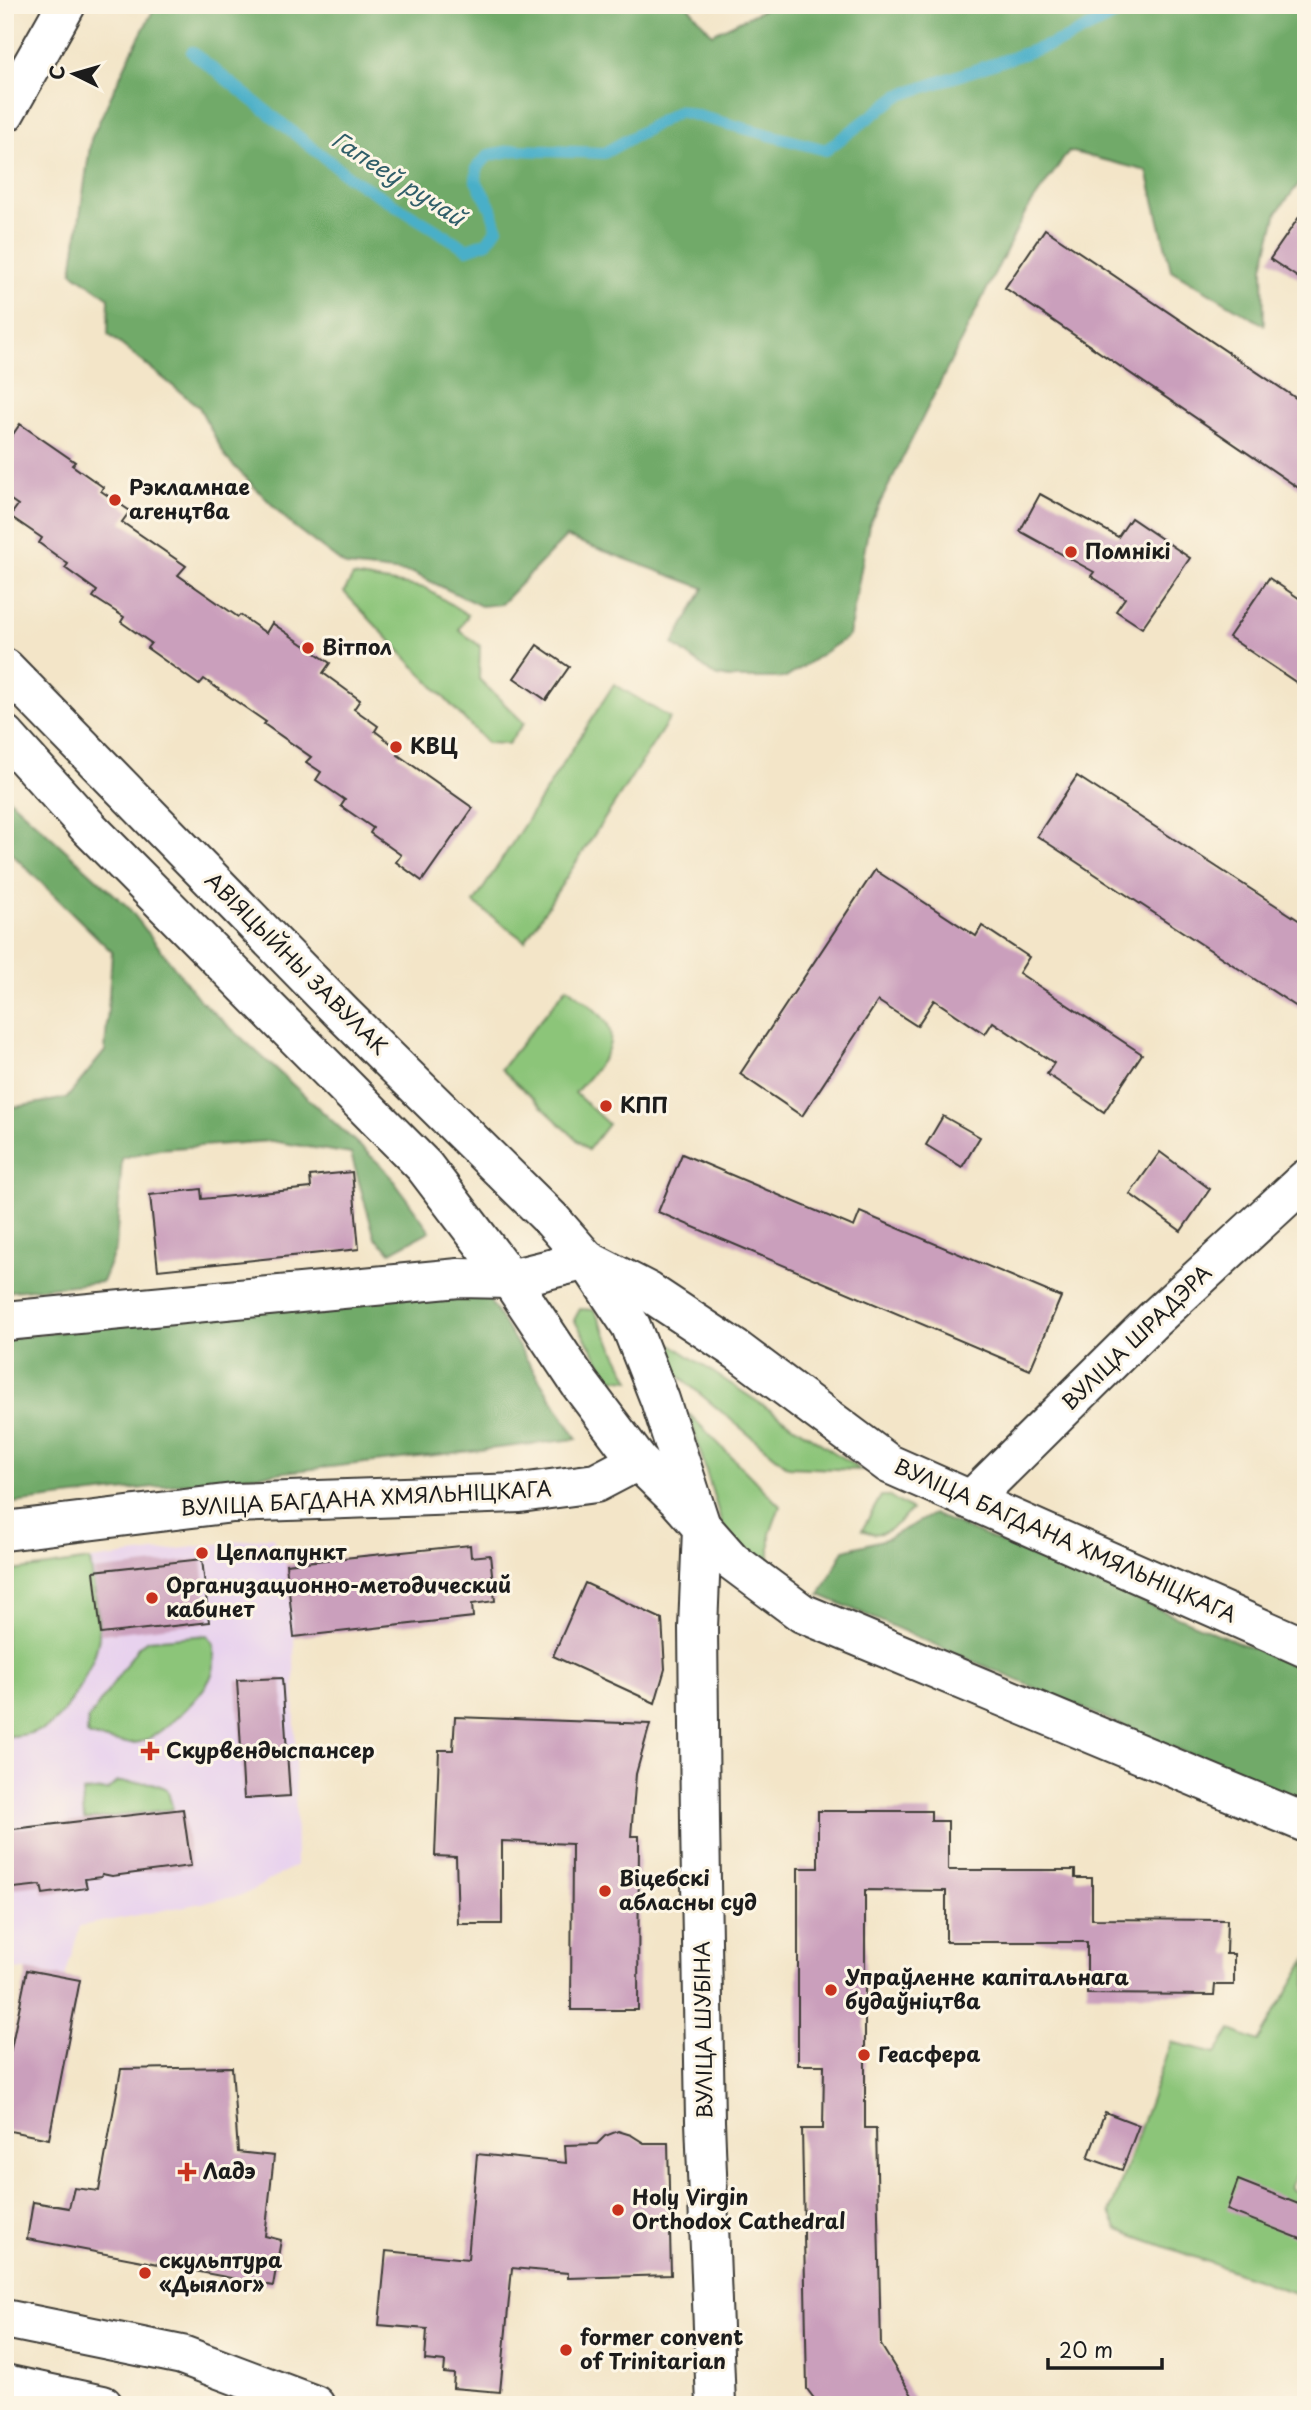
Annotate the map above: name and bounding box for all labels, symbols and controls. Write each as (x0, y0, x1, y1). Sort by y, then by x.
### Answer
north arrow (38, 38, 108, 108)
text: С (41, 64, 71, 81)
water label: Гапееў ручай (325, 122, 475, 236)
place label: Рэкламнае агенцтва (129, 470, 250, 526)
marker: Рэкламнае агенцтва (107, 492, 123, 508)
place label: Помнікі (1085, 534, 1171, 566)
marker: Помнікі (1063, 544, 1079, 560)
place label: Вітпол (322, 630, 392, 662)
marker: Вітпол (300, 640, 316, 656)
place label: КВЦ (410, 729, 458, 761)
marker: КВЦ (388, 739, 404, 755)
street label: АВІЯЦЫЙНЫ ЗАВУЛАК (199, 864, 396, 1061)
place label: КПП (620, 1088, 668, 1120)
marker: КПП (598, 1098, 614, 1114)
street label: ВУЛІЦА ШРАДЭРА (1053, 1256, 1218, 1417)
street label: ВУЛІЦА БАГДАНА ХМЯЛЬНІЦКАГА (889, 1449, 1242, 1629)
street label: ВУЛІЦА БАГДАНА ХМЯЛЬНІЦКАГА (179, 1471, 553, 1523)
place label: Цеплапункт (216, 1535, 347, 1567)
marker: Цеплапункт (194, 1545, 210, 1561)
place label: Организационно-методический кабинет (166, 1568, 511, 1624)
marker: Организационно-методический кабинет (144, 1590, 160, 1606)
place label: Скурвендыспансер (166, 1733, 375, 1765)
marker: Скурвендыспансер (140, 1741, 160, 1761)
place label: Віцебскі абласны суд (619, 1861, 757, 1917)
marker: Віцебскі абласны суд (597, 1883, 613, 1899)
street label: ВУЛІЦА ШУБІНА (684, 1941, 720, 2119)
place label: Упраўленне капітальнага будаўніцтва (845, 1960, 1129, 2016)
marker: Упраўленне капітальнага будаўніцтва (823, 1982, 839, 1998)
place label: Геасфера (878, 2037, 980, 2069)
marker: Геасфера (856, 2047, 872, 2063)
place label: Ладэ (203, 2154, 256, 2186)
marker: Ладэ (177, 2162, 197, 2182)
place label: Holy Virgin Orthodox Cathedral (632, 2180, 846, 2236)
marker: Holy Virgin Orthodox Cathedral (610, 2202, 626, 2218)
place label: скульптура «Дыялог» (159, 2243, 282, 2299)
marker: скульптура «Дыялог» (137, 2265, 153, 2281)
place label: former convent of Trinitarian (580, 2320, 743, 2376)
scale bar (1048, 2326, 1162, 2370)
text: 20 m (1059, 2333, 1113, 2365)
marker: former convent of Trinitarian (558, 2342, 574, 2358)

